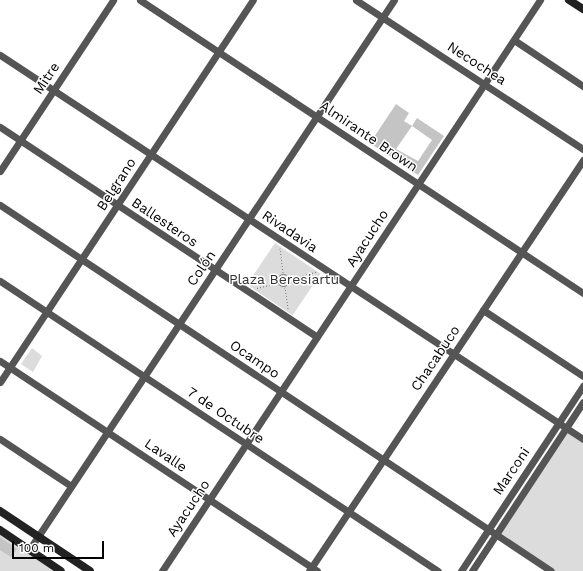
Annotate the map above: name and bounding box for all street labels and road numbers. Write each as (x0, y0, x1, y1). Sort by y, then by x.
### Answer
street label: Necochea (444, 38, 510, 88)
street label: Mitre (29, 59, 63, 97)
street label: Almirante Brown (317, 97, 421, 175)
street label: Belgrano (93, 154, 139, 214)
street label: Ballesteros (129, 194, 201, 250)
street label: Rivadavia (259, 206, 321, 256)
street label: Ayacucho (342, 206, 392, 270)
street label: Colón (183, 247, 219, 289)
street label: Chacabuco (407, 322, 463, 394)
street label: Ocampo (227, 336, 283, 382)
street label: 7 de Octubre (184, 383, 268, 447)
street label: Lavalle (142, 435, 190, 475)
street label: Marconi (489, 444, 533, 498)
street label: Ayacucho (163, 476, 213, 540)

